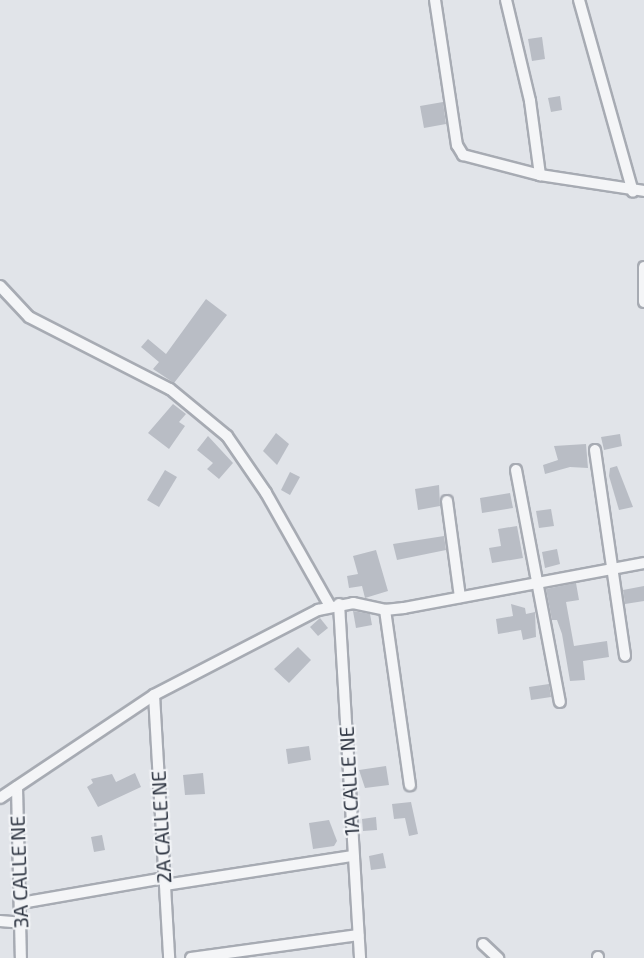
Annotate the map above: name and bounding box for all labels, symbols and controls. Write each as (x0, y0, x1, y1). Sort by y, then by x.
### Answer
street label: 1A CALLE NE (334, 725, 364, 837)
street label: 2A CALLE NE (146, 770, 176, 884)
street label: 3A CALLE NE (5, 815, 33, 929)

